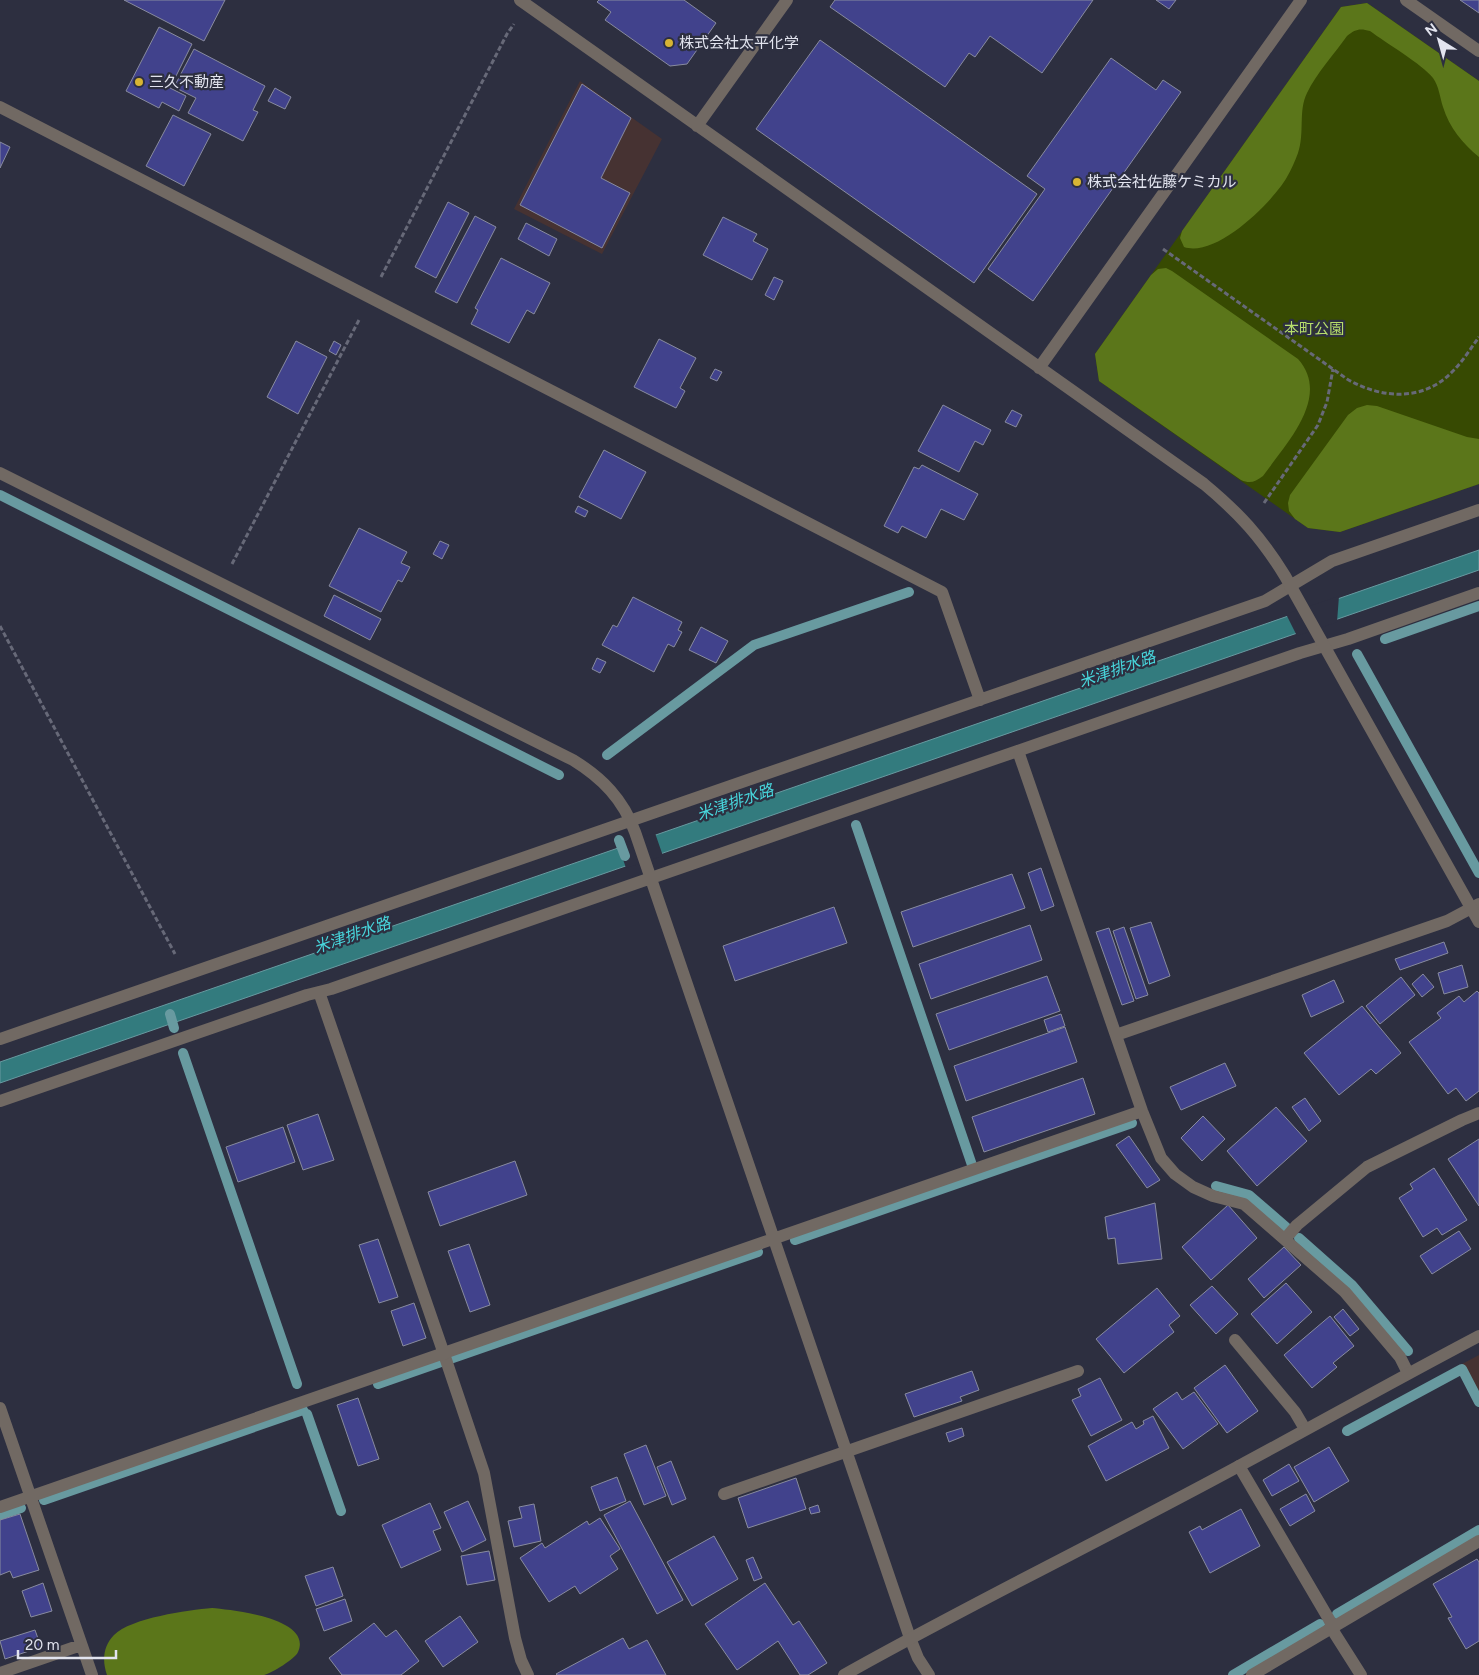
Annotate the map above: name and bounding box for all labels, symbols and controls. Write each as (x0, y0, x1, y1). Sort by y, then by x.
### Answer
north arrow (1414, 15, 1464, 65)
text: N (1422, 20, 1441, 40)
place label: 株式会社太平化学 (679, 34, 799, 52)
marker: 株式会社太平化学 (663, 37, 675, 49)
place label: 三久不動産 (149, 73, 224, 91)
marker: 三久不動産 (133, 76, 145, 88)
place label: 株式会社佐藤ケミカル (1087, 173, 1237, 191)
marker: 株式会社佐藤ケミカル (1071, 176, 1083, 188)
park label: 本町公園 (1284, 320, 1344, 338)
water label: 米津排水路 (1076, 646, 1160, 691)
water label: 米津排水路 (694, 779, 778, 824)
water label: 米津排水路 (311, 912, 395, 957)
scale bar (18, 1628, 115, 1660)
text: 20 m (25, 1636, 59, 1654)

